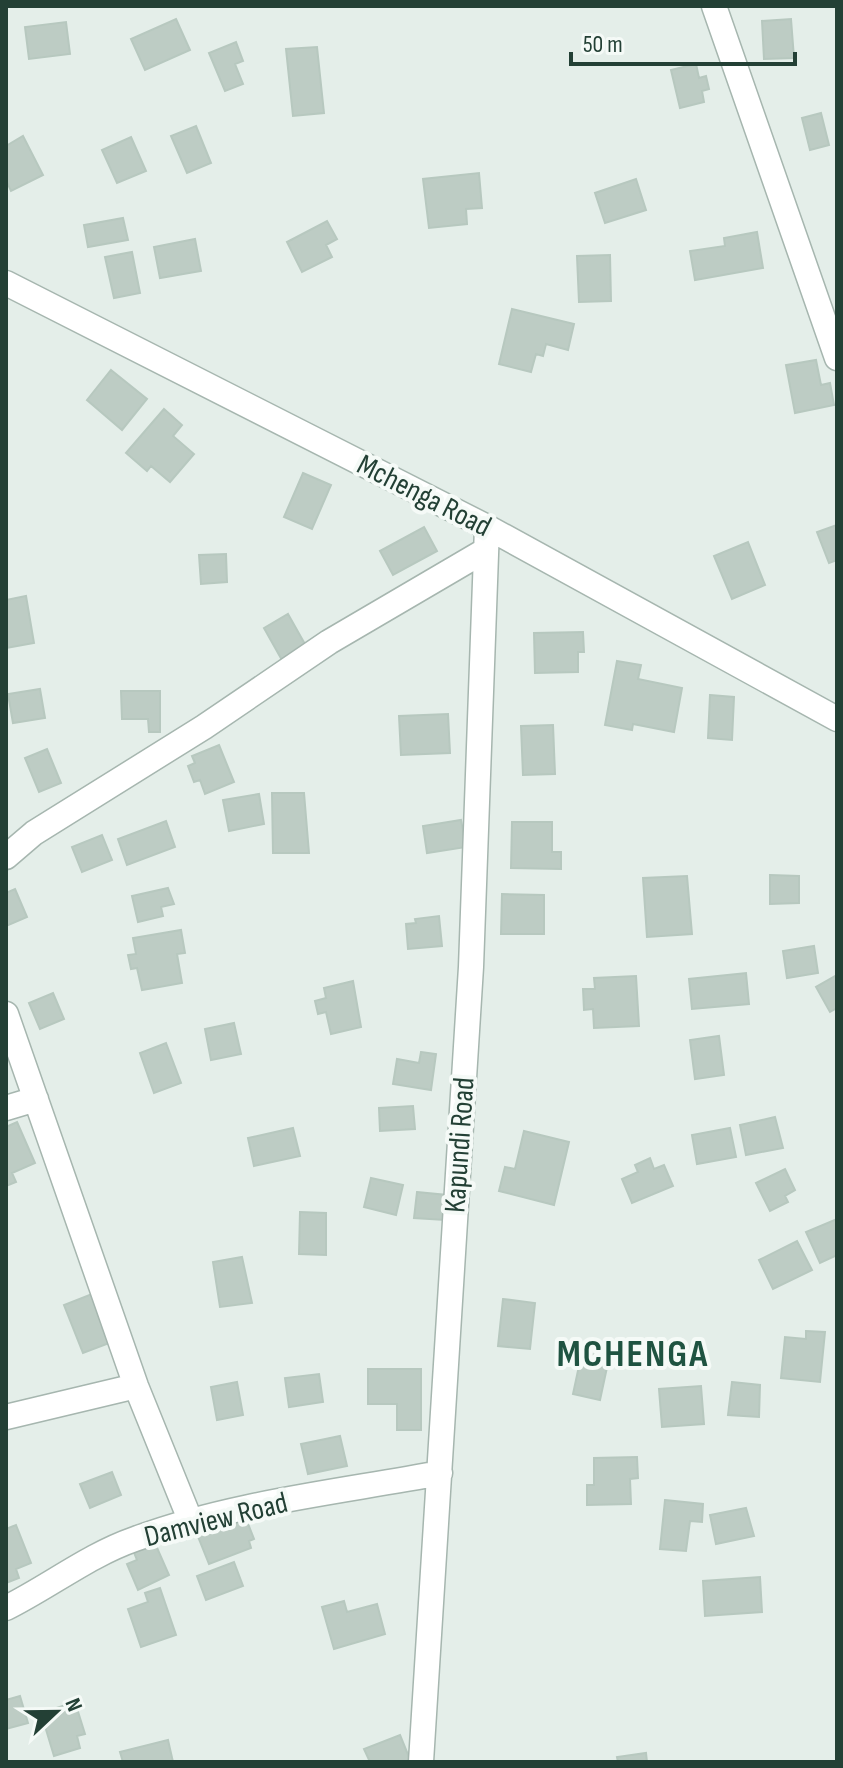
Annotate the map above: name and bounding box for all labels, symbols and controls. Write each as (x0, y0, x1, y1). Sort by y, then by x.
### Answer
scale bar (571, 16, 795, 66)
text: 50 m (583, 30, 623, 59)
street label: Mchenga Road (351, 447, 497, 545)
street label: Kapundi Road (437, 1076, 483, 1214)
district label: MCHENGA (557, 1332, 709, 1377)
street label: Damview Road (141, 1485, 291, 1555)
north arrow (16, 1672, 96, 1752)
text: N (58, 1695, 88, 1716)

